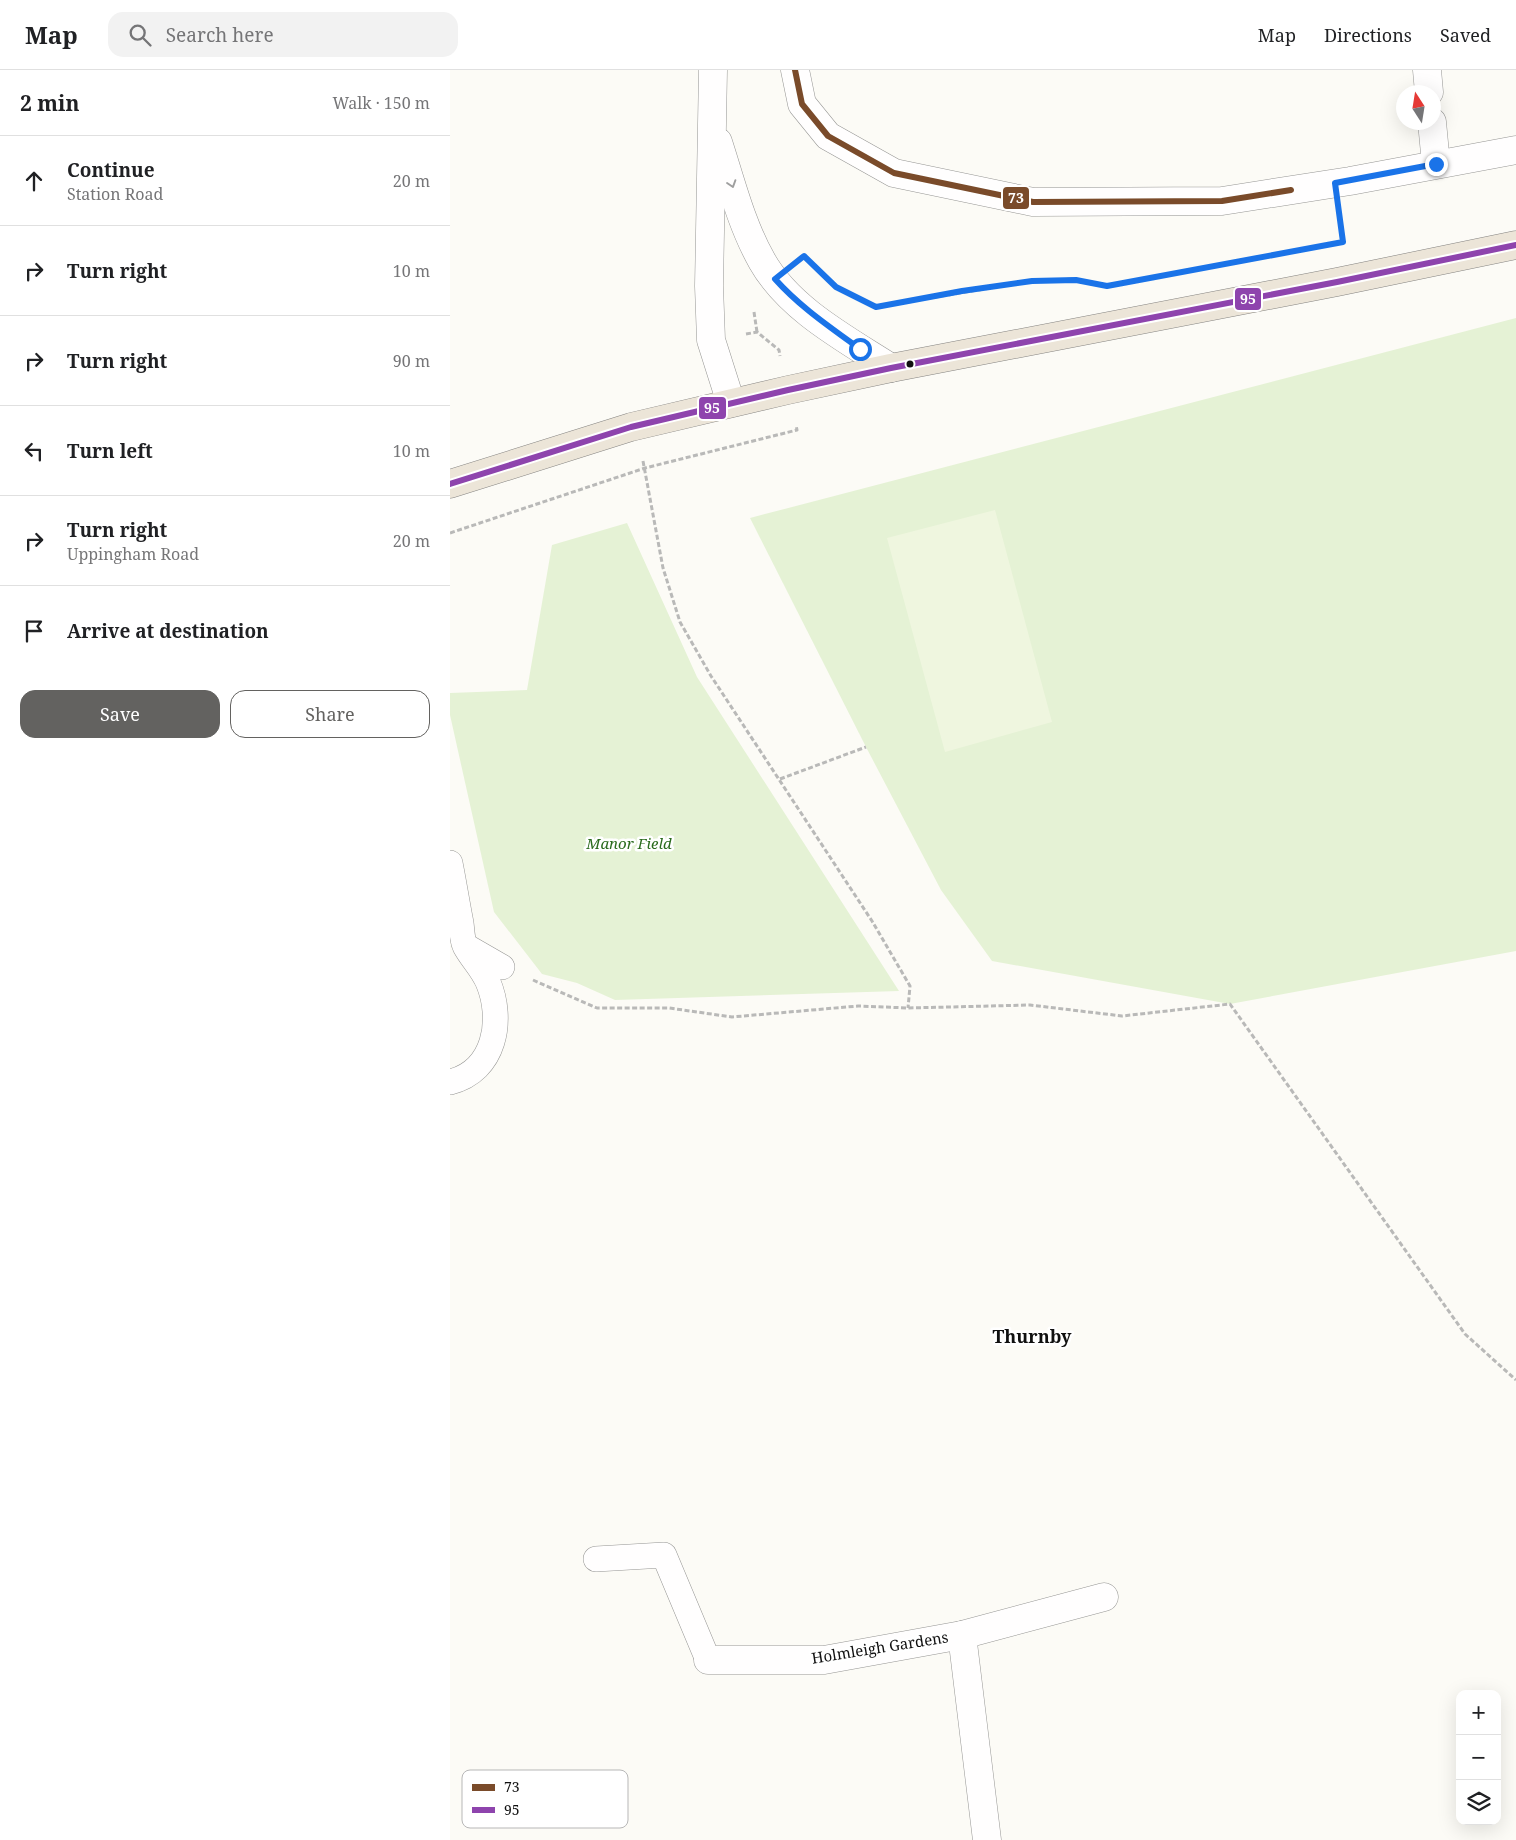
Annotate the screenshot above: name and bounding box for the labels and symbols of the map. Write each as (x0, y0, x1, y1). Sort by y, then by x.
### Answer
north arrow (1396, 85, 1441, 130)
route end (1425, 153, 1448, 176)
one-way arrow (727, 180, 737, 188)
line badge: 73 (1002, 186, 1030, 210)
text: 73 (1008, 188, 1024, 207)
line badge: 95 (1234, 287, 1262, 311)
text: 95 (1240, 289, 1256, 308)
route start (849, 338, 872, 361)
unlabelled marker (905, 359, 915, 369)
line badge: 95 (698, 396, 727, 420)
text: 95 (704, 398, 720, 417)
park label: Manor Field (585, 833, 672, 853)
district label: Thurnby (993, 1324, 1072, 1348)
street label: Holmleigh Gardens (810, 1626, 950, 1668)
legend (462, 1770, 628, 1828)
text: 73 (504, 1777, 520, 1796)
text: 95 (504, 1800, 520, 1819)

